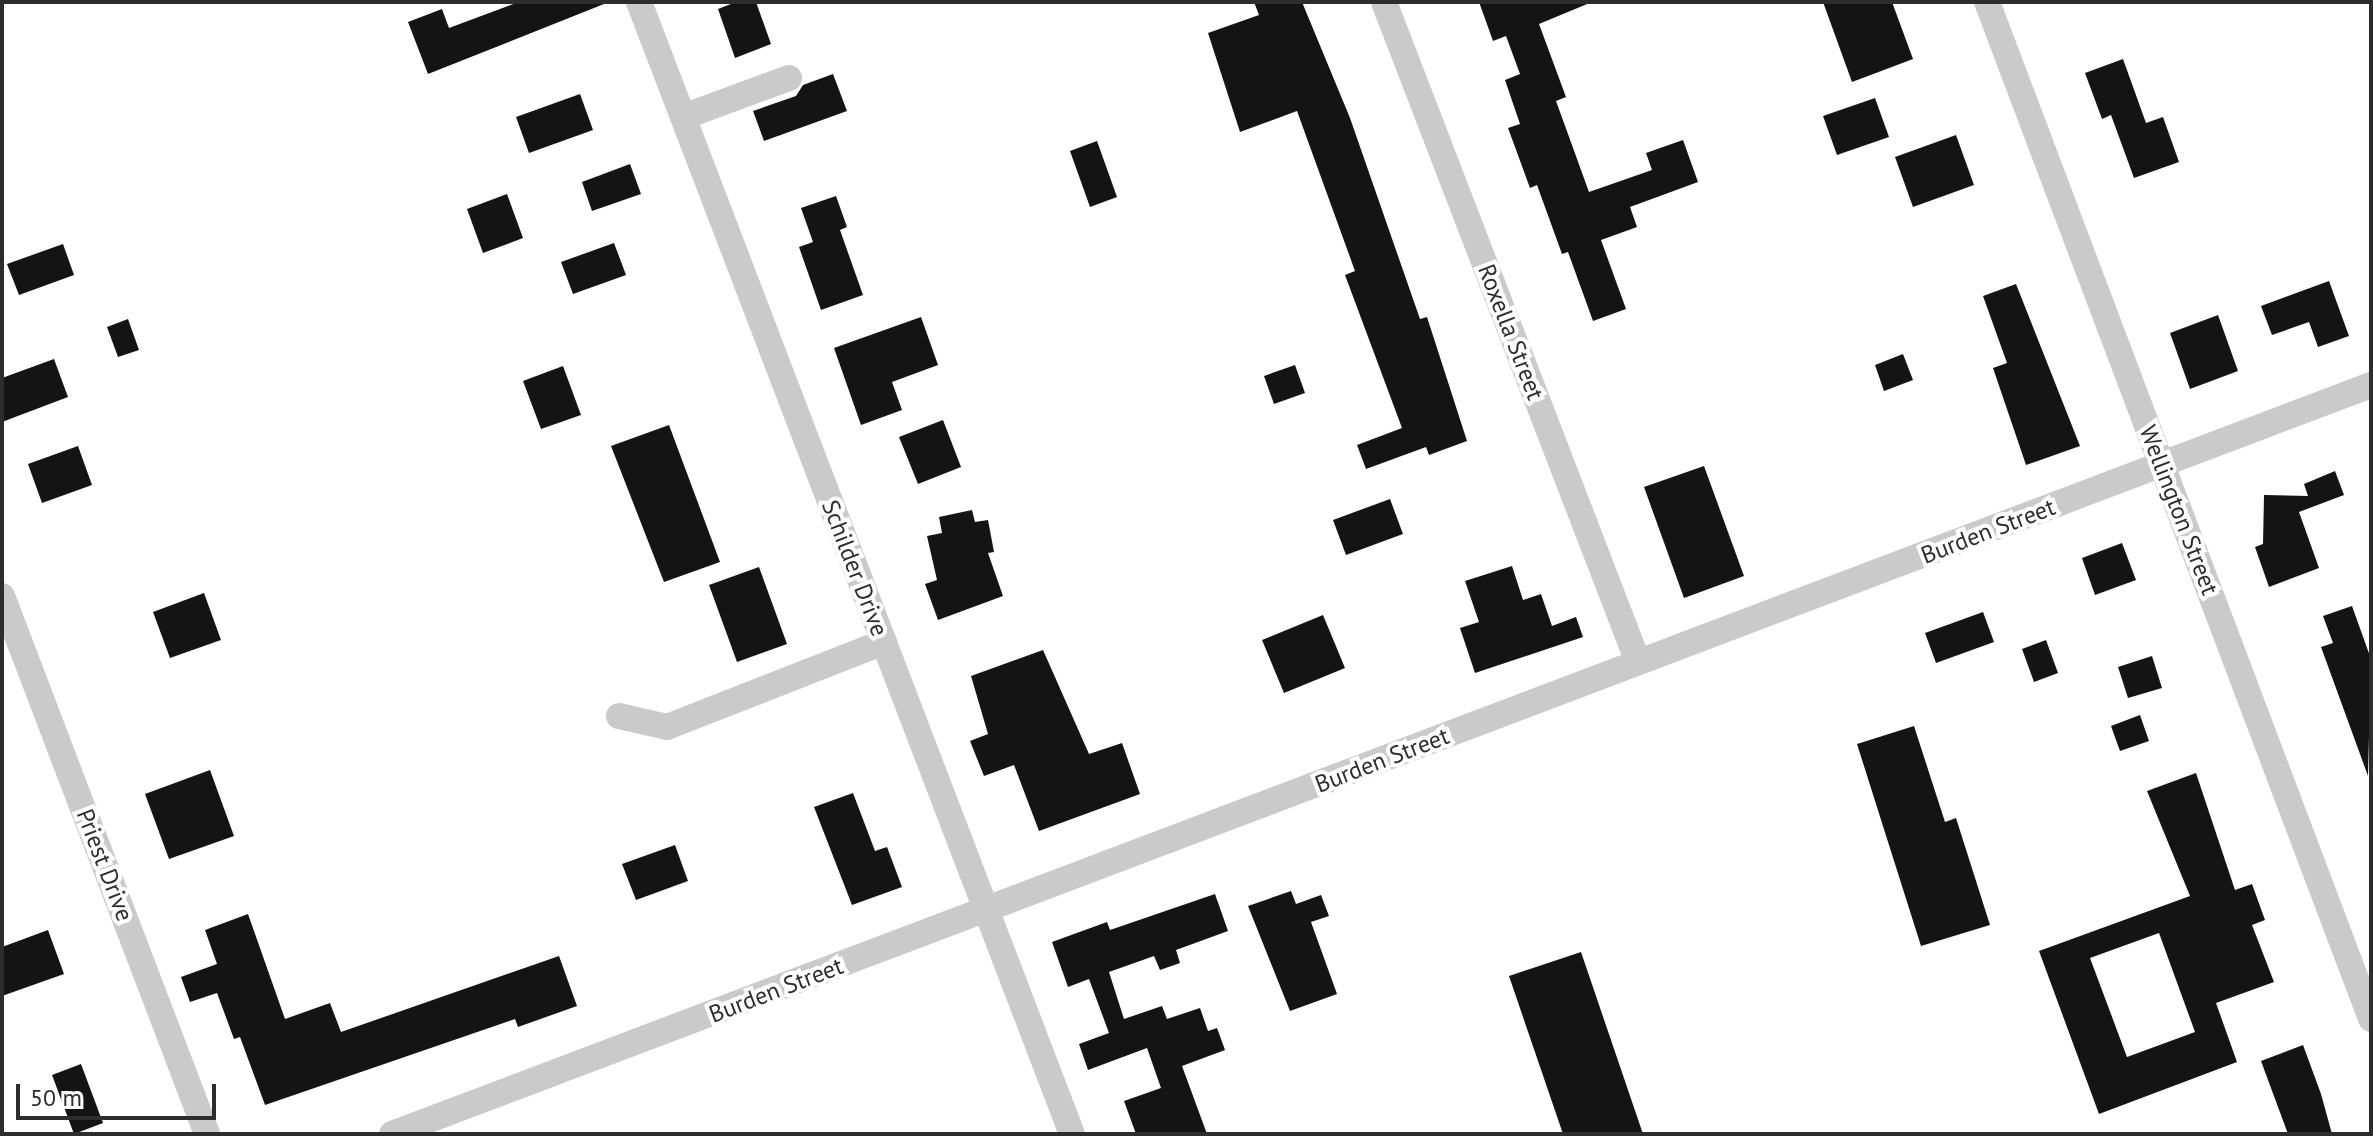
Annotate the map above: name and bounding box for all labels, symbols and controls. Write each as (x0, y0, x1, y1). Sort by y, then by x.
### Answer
street label: Roxella Street (1472, 260, 1550, 404)
street label: Wellington Street (2133, 421, 2225, 599)
street label: Burden Street (1917, 492, 2059, 570)
street label: Schilder Drive (816, 496, 894, 640)
street label: Burden Street (1311, 721, 1453, 799)
street label: Priest Drive (70, 805, 140, 925)
street label: Burden Street (705, 951, 847, 1029)
scale bar (20, 1068, 220, 1118)
text: 50 m (30, 1082, 82, 1113)

